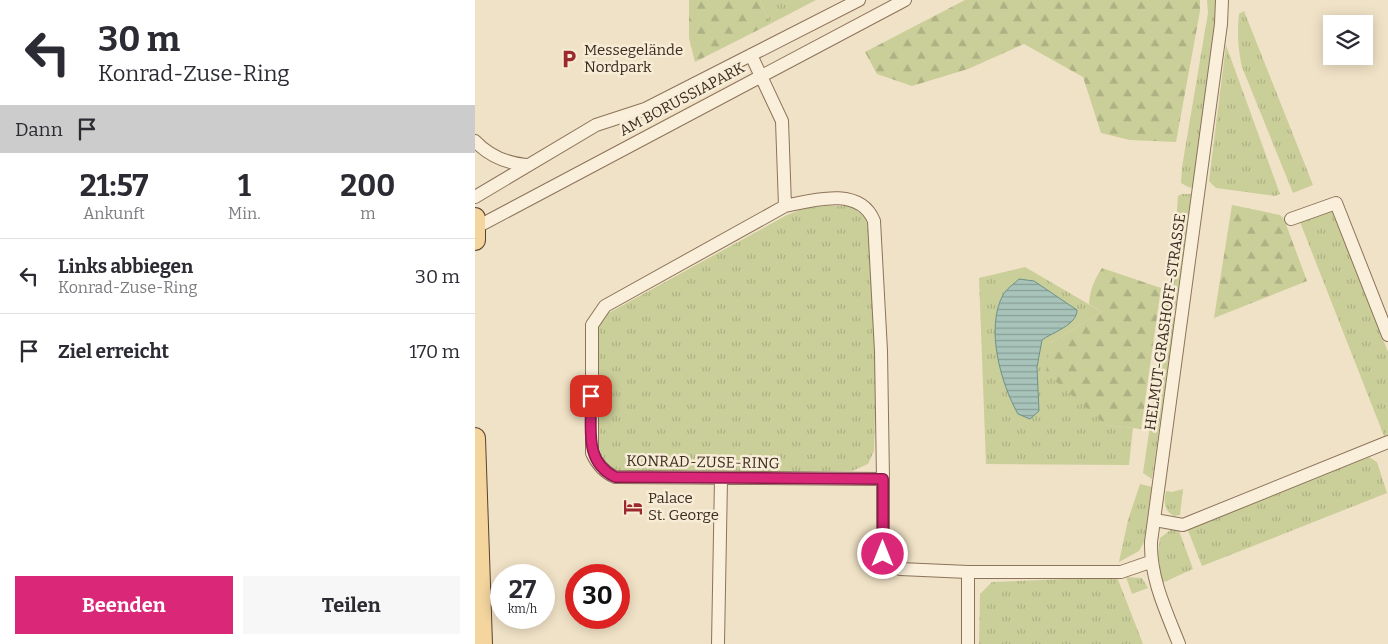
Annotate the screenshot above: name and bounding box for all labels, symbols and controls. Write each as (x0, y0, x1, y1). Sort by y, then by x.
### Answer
map controls (1323, 15, 1373, 65)
button: layers (1323, 15, 1373, 65)
text: 30 m (98, 18, 180, 60)
icon: left (15, 20, 80, 85)
place label: Messegelände Nordpark (584, 41, 683, 76)
parking icon: Messegelände Nordpark (558, 48, 580, 70)
street label: AM BORUSSIAPARK (616, 58, 748, 140)
text: Konrad-Zuse-Ring (98, 60, 290, 87)
icon: arrive (73, 115, 101, 143)
text: Dann (15, 118, 63, 141)
text: 21:57 (80, 168, 148, 204)
text: 1 (238, 168, 251, 204)
text: 200 (340, 168, 395, 204)
text: Ankunft (83, 204, 145, 223)
text: Min. (228, 204, 261, 223)
text: m (360, 204, 375, 223)
street label: HELMUT-GRASHOFF-STRASSE (1141, 212, 1189, 432)
text: Links abbiegen (58, 255, 193, 278)
icon: left (15, 262, 43, 290)
text: 30 m (415, 265, 460, 288)
text: Konrad-Zuse-Ring (58, 278, 197, 297)
icon: arrive (15, 337, 43, 365)
text: Ziel erreicht (58, 340, 169, 363)
text: 170 m (409, 340, 460, 363)
pin (570, 375, 612, 417)
icon: arrive (577, 382, 605, 410)
street label: KONRAD-ZUSE-RING (626, 452, 780, 472)
place label: Palace St. George (648, 489, 719, 524)
hotel icon: Palace St. George (622, 496, 644, 518)
position arrow (856, 527, 908, 579)
speed limit sign: 30 (565, 564, 630, 629)
text: 27 (509, 575, 536, 605)
button: Beenden (15, 576, 233, 634)
button: Teilen (243, 576, 460, 634)
text: km/h (508, 602, 537, 616)

